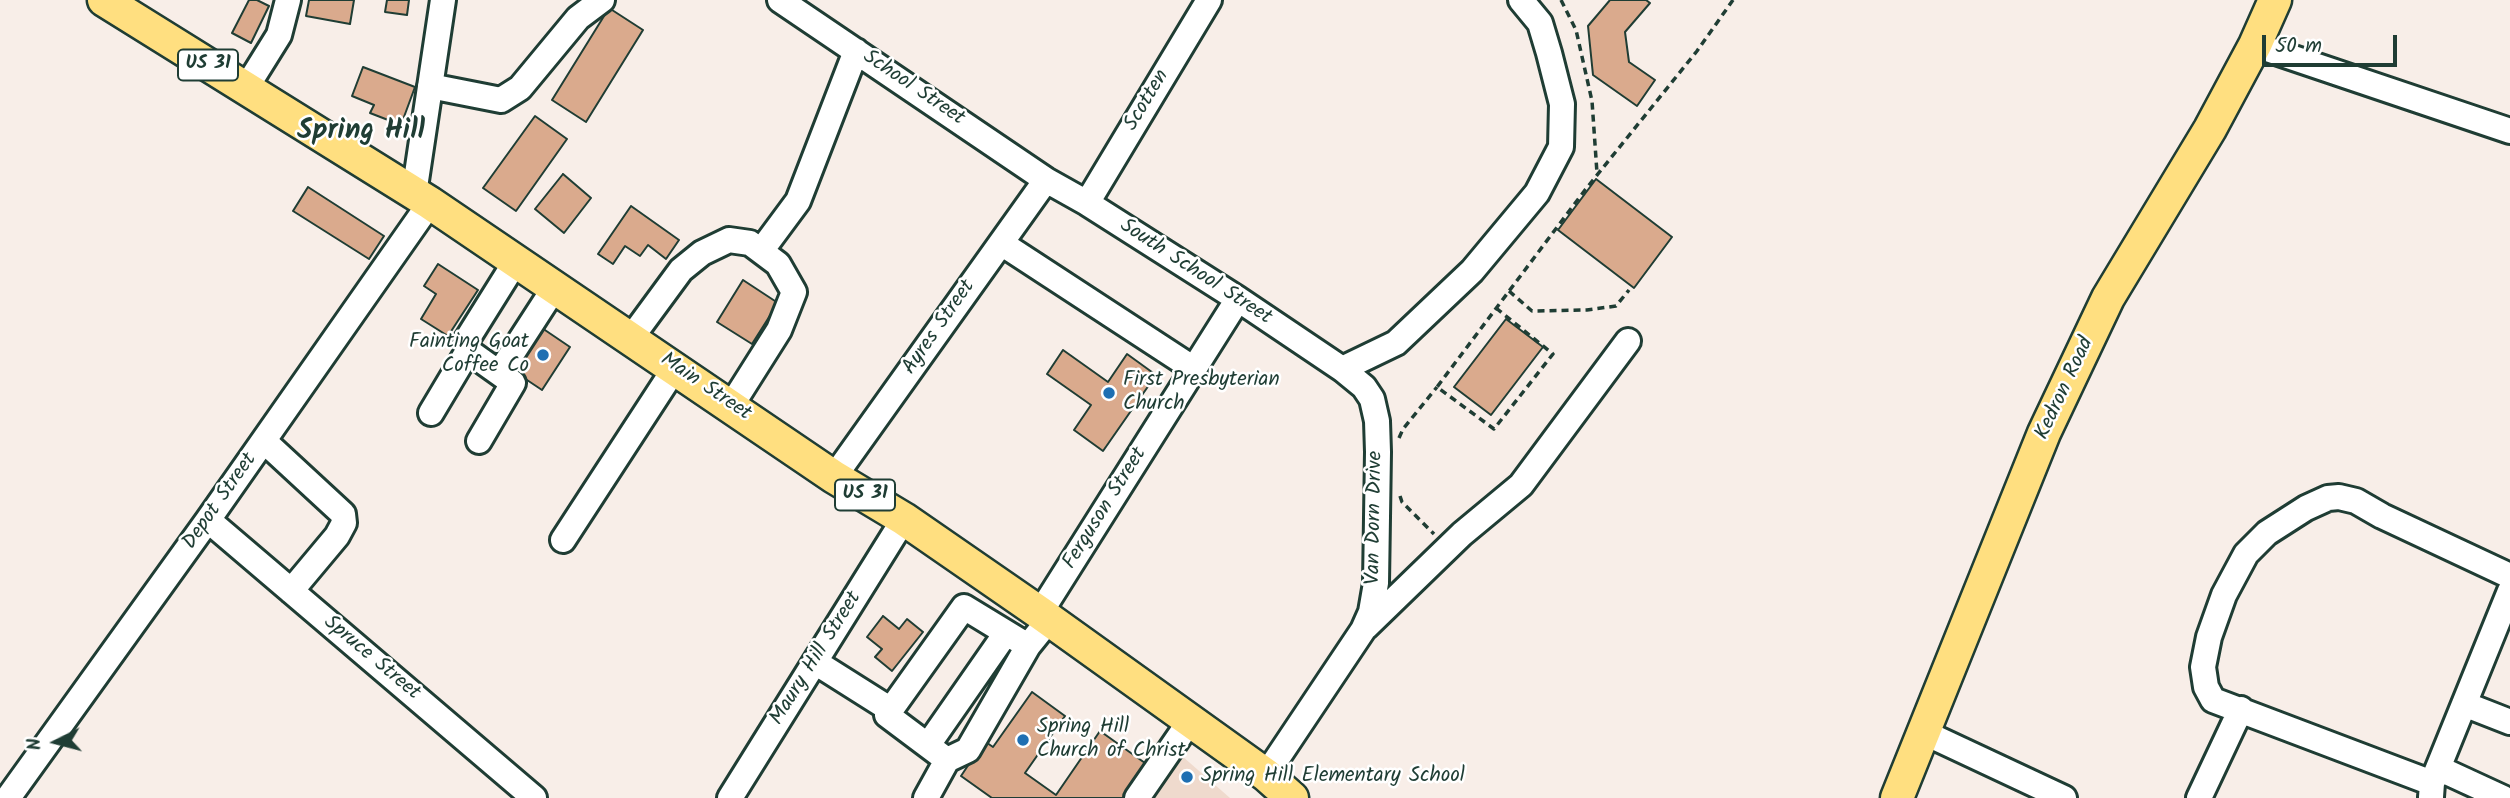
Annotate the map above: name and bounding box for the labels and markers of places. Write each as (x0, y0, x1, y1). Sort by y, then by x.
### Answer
place label: Fainting Goat Coffee Co (409, 330, 529, 380)
marker: Fainting Goat Coffee Co (535, 347, 551, 363)
place label: First Presbyterian Church (1123, 368, 1280, 418)
marker: First Presbyterian Church (1101, 385, 1117, 401)
place label: Spring Hill Church of Christ (1037, 715, 1186, 765)
marker: Spring Hill Church of Christ (1015, 732, 1031, 748)
place label: Spring Hill Elementary School (1201, 764, 1465, 790)
marker: Spring Hill Elementary School (1179, 769, 1195, 785)

